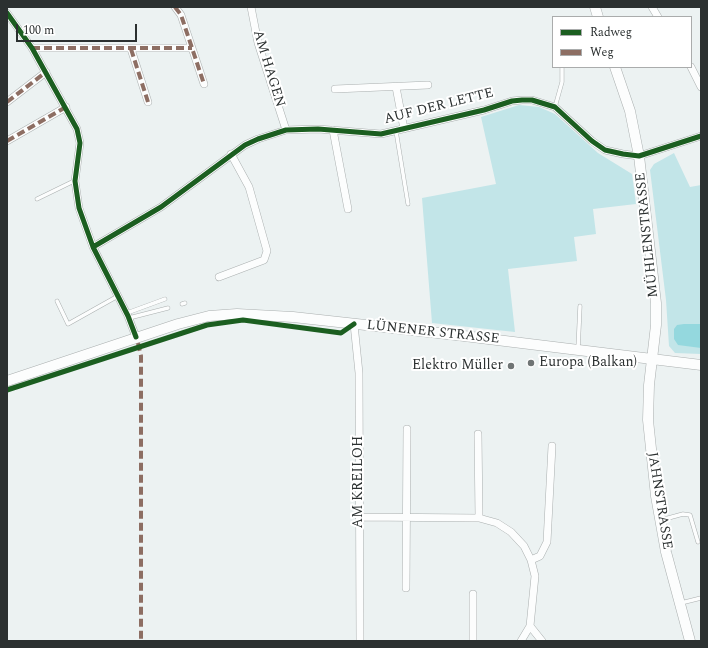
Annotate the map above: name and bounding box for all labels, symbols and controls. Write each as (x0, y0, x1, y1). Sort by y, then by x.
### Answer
scale bar (18, 16, 139, 42)
legend (552, 16, 692, 68)
text: 100 m (23, 21, 54, 40)
text: Radweg (590, 23, 632, 42)
street label: AM HAGEN (248, 28, 288, 110)
text: Weg (590, 43, 614, 62)
street label: AUF DER LETTE (383, 85, 495, 129)
street label: MÜHLENSTRASSE (633, 172, 663, 298)
street label: LÜNENER STRASSE (366, 318, 500, 348)
place label: Europa (Balkan) (539, 355, 637, 371)
place label: Elektro Müller (412, 358, 503, 374)
marker: Europa (Balkan) (526, 358, 536, 368)
marker: Elektro Müller (506, 361, 516, 371)
street label: AM KREILOH (351, 436, 367, 528)
street label: JAHNSTRASSE (643, 451, 675, 551)

